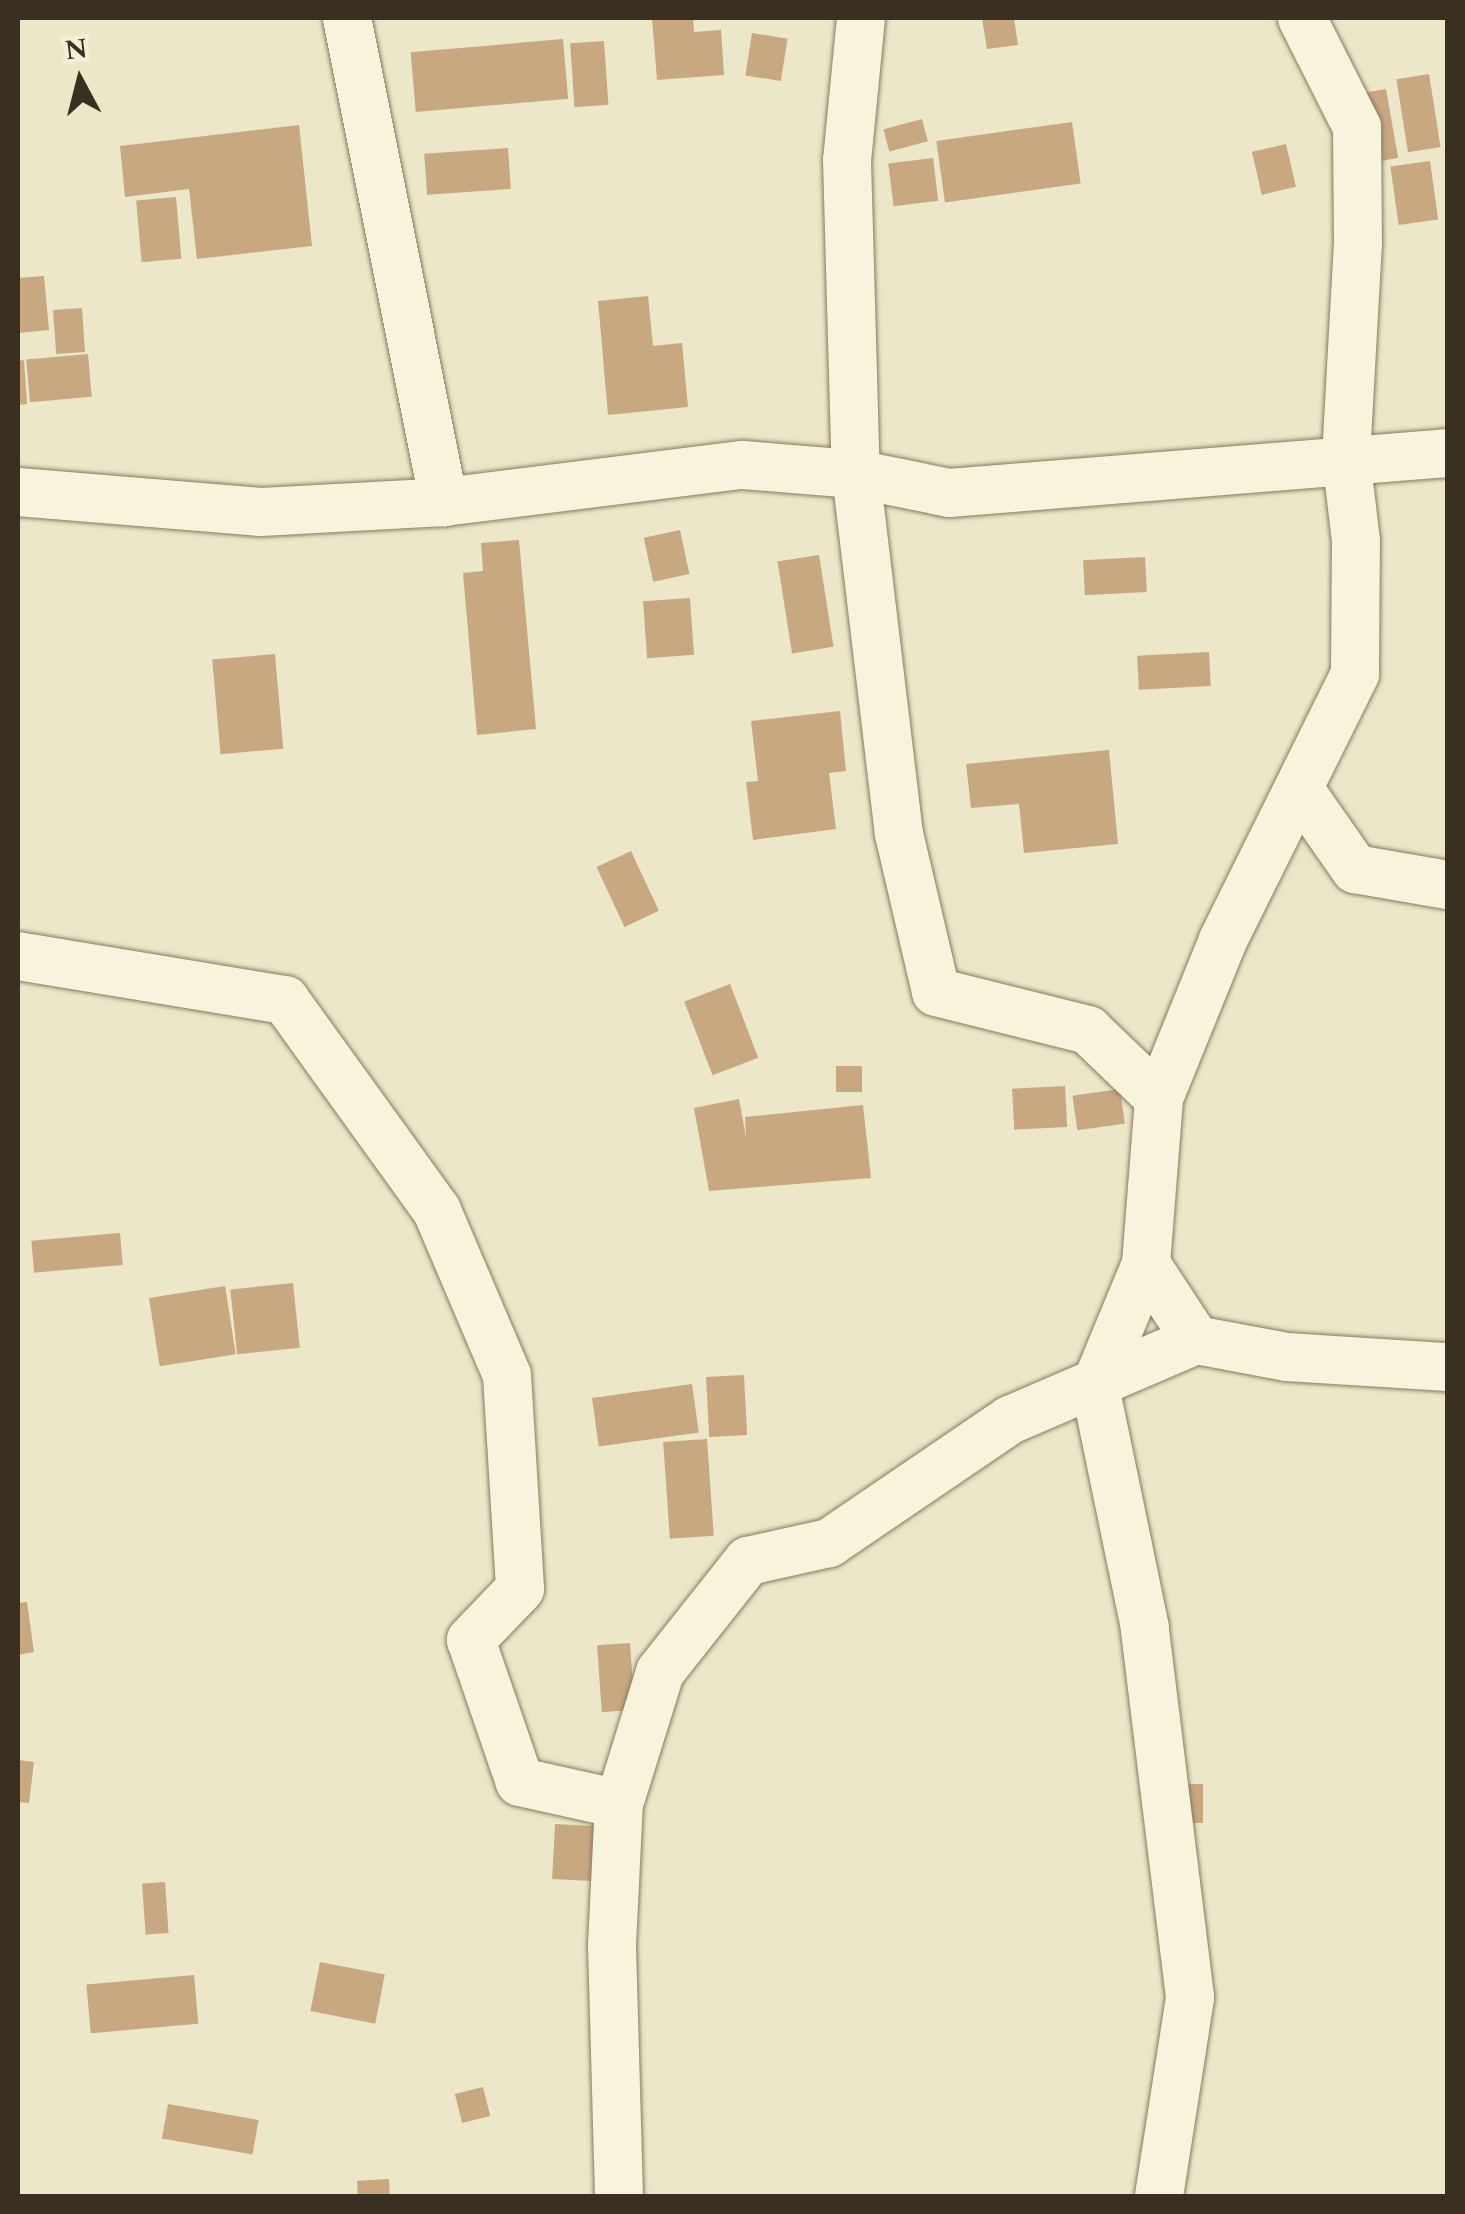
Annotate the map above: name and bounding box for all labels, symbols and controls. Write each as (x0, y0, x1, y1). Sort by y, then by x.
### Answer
text: N (62, 27, 90, 72)
north arrow (30, 30, 130, 130)

